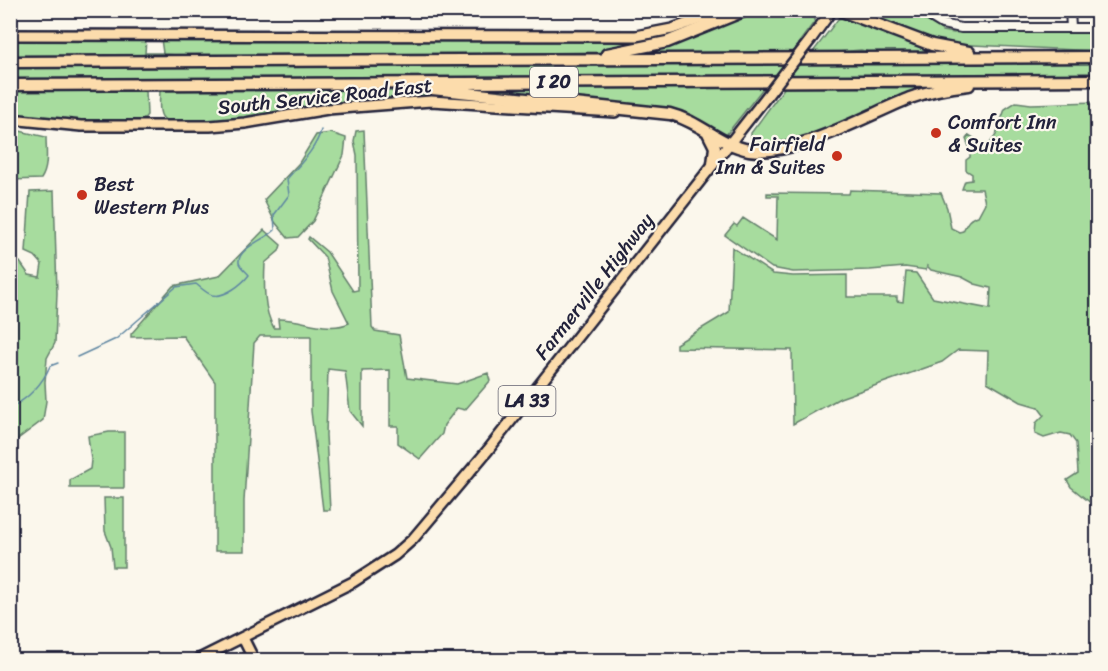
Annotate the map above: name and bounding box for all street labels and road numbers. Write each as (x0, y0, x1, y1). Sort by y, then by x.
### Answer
road number: I 20 (530, 67, 578, 97)
street label: South Service Road East (216, 68, 434, 125)
street label: Farmerville Highway (525, 204, 664, 368)
road number: LA 33 (498, 386, 556, 416)

